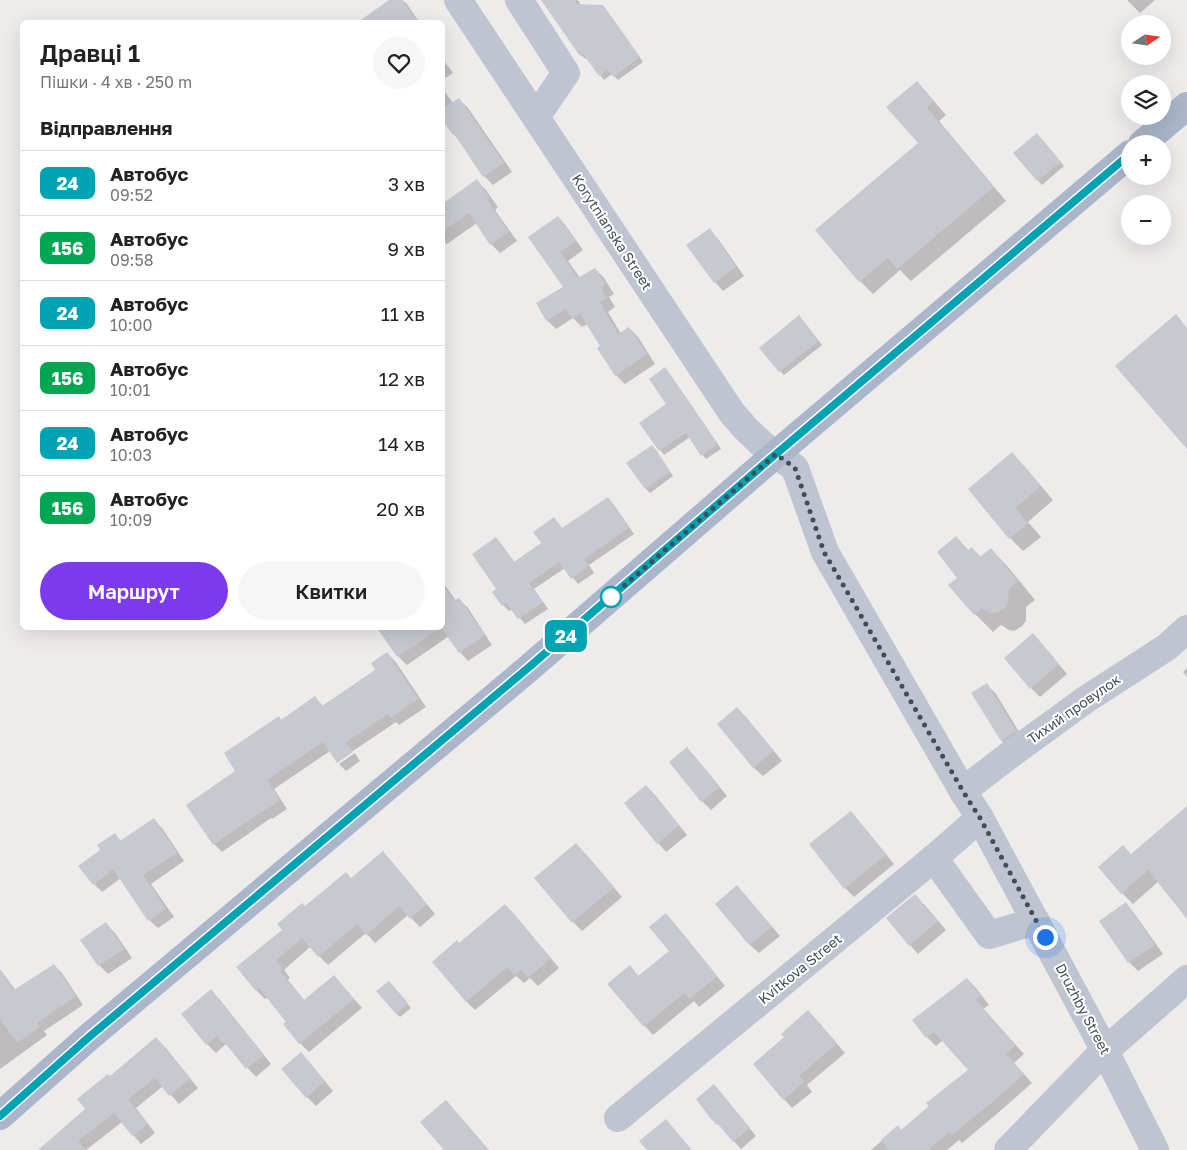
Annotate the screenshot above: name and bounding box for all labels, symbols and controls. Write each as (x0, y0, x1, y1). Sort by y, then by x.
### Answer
north arrow (1121, 15, 1171, 65)
map controls (1121, 15, 1171, 245)
button: heart (373, 37, 425, 89)
text: Дравці 1 (40, 38, 140, 67)
text: Пішки · 4 хв · 250 m (40, 72, 192, 92)
button: layers (1121, 75, 1171, 125)
text: Відправлення (40, 116, 172, 139)
button: + (1121, 135, 1171, 185)
text: Автобус (110, 162, 188, 185)
street label: Korytnianska Street (569, 171, 656, 293)
text: 24 (56, 172, 79, 194)
text: 3 хв (388, 172, 425, 195)
text: 09:52 (110, 185, 153, 205)
button: − (1121, 195, 1171, 245)
text: Автобус (110, 227, 188, 250)
text: 156 (52, 237, 83, 259)
text: 9 хв (388, 237, 425, 260)
text: 09:58 (110, 250, 153, 270)
text: Автобус (110, 292, 188, 315)
text: 24 (56, 302, 79, 324)
text: 11 хв (381, 302, 425, 325)
text: 10:00 (110, 315, 152, 335)
text: Автобус (110, 357, 188, 380)
text: 156 (52, 367, 83, 389)
text: 12 хв (379, 367, 425, 390)
text: 10:01 (110, 380, 150, 400)
text: Автобус (110, 422, 188, 445)
text: 24 (56, 432, 79, 454)
text: 14 хв (378, 432, 425, 455)
text: 10:03 (110, 445, 152, 465)
text: Автобус (110, 487, 188, 510)
text: 156 (52, 497, 83, 519)
text: 20 хв (376, 497, 425, 520)
text: 10:09 (110, 510, 152, 530)
button: Маршрут (40, 562, 228, 620)
button: Квитки (238, 562, 425, 620)
unlabelled marker (600, 586, 622, 608)
line badge: 24 (544, 620, 588, 652)
text: 24 (555, 625, 577, 647)
street label: Тихий провулок (1024, 670, 1123, 747)
your location (1033, 925, 1058, 950)
street label: Kvitkova Street (755, 930, 845, 1007)
street label: Druzhby Street (1052, 960, 1115, 1057)

